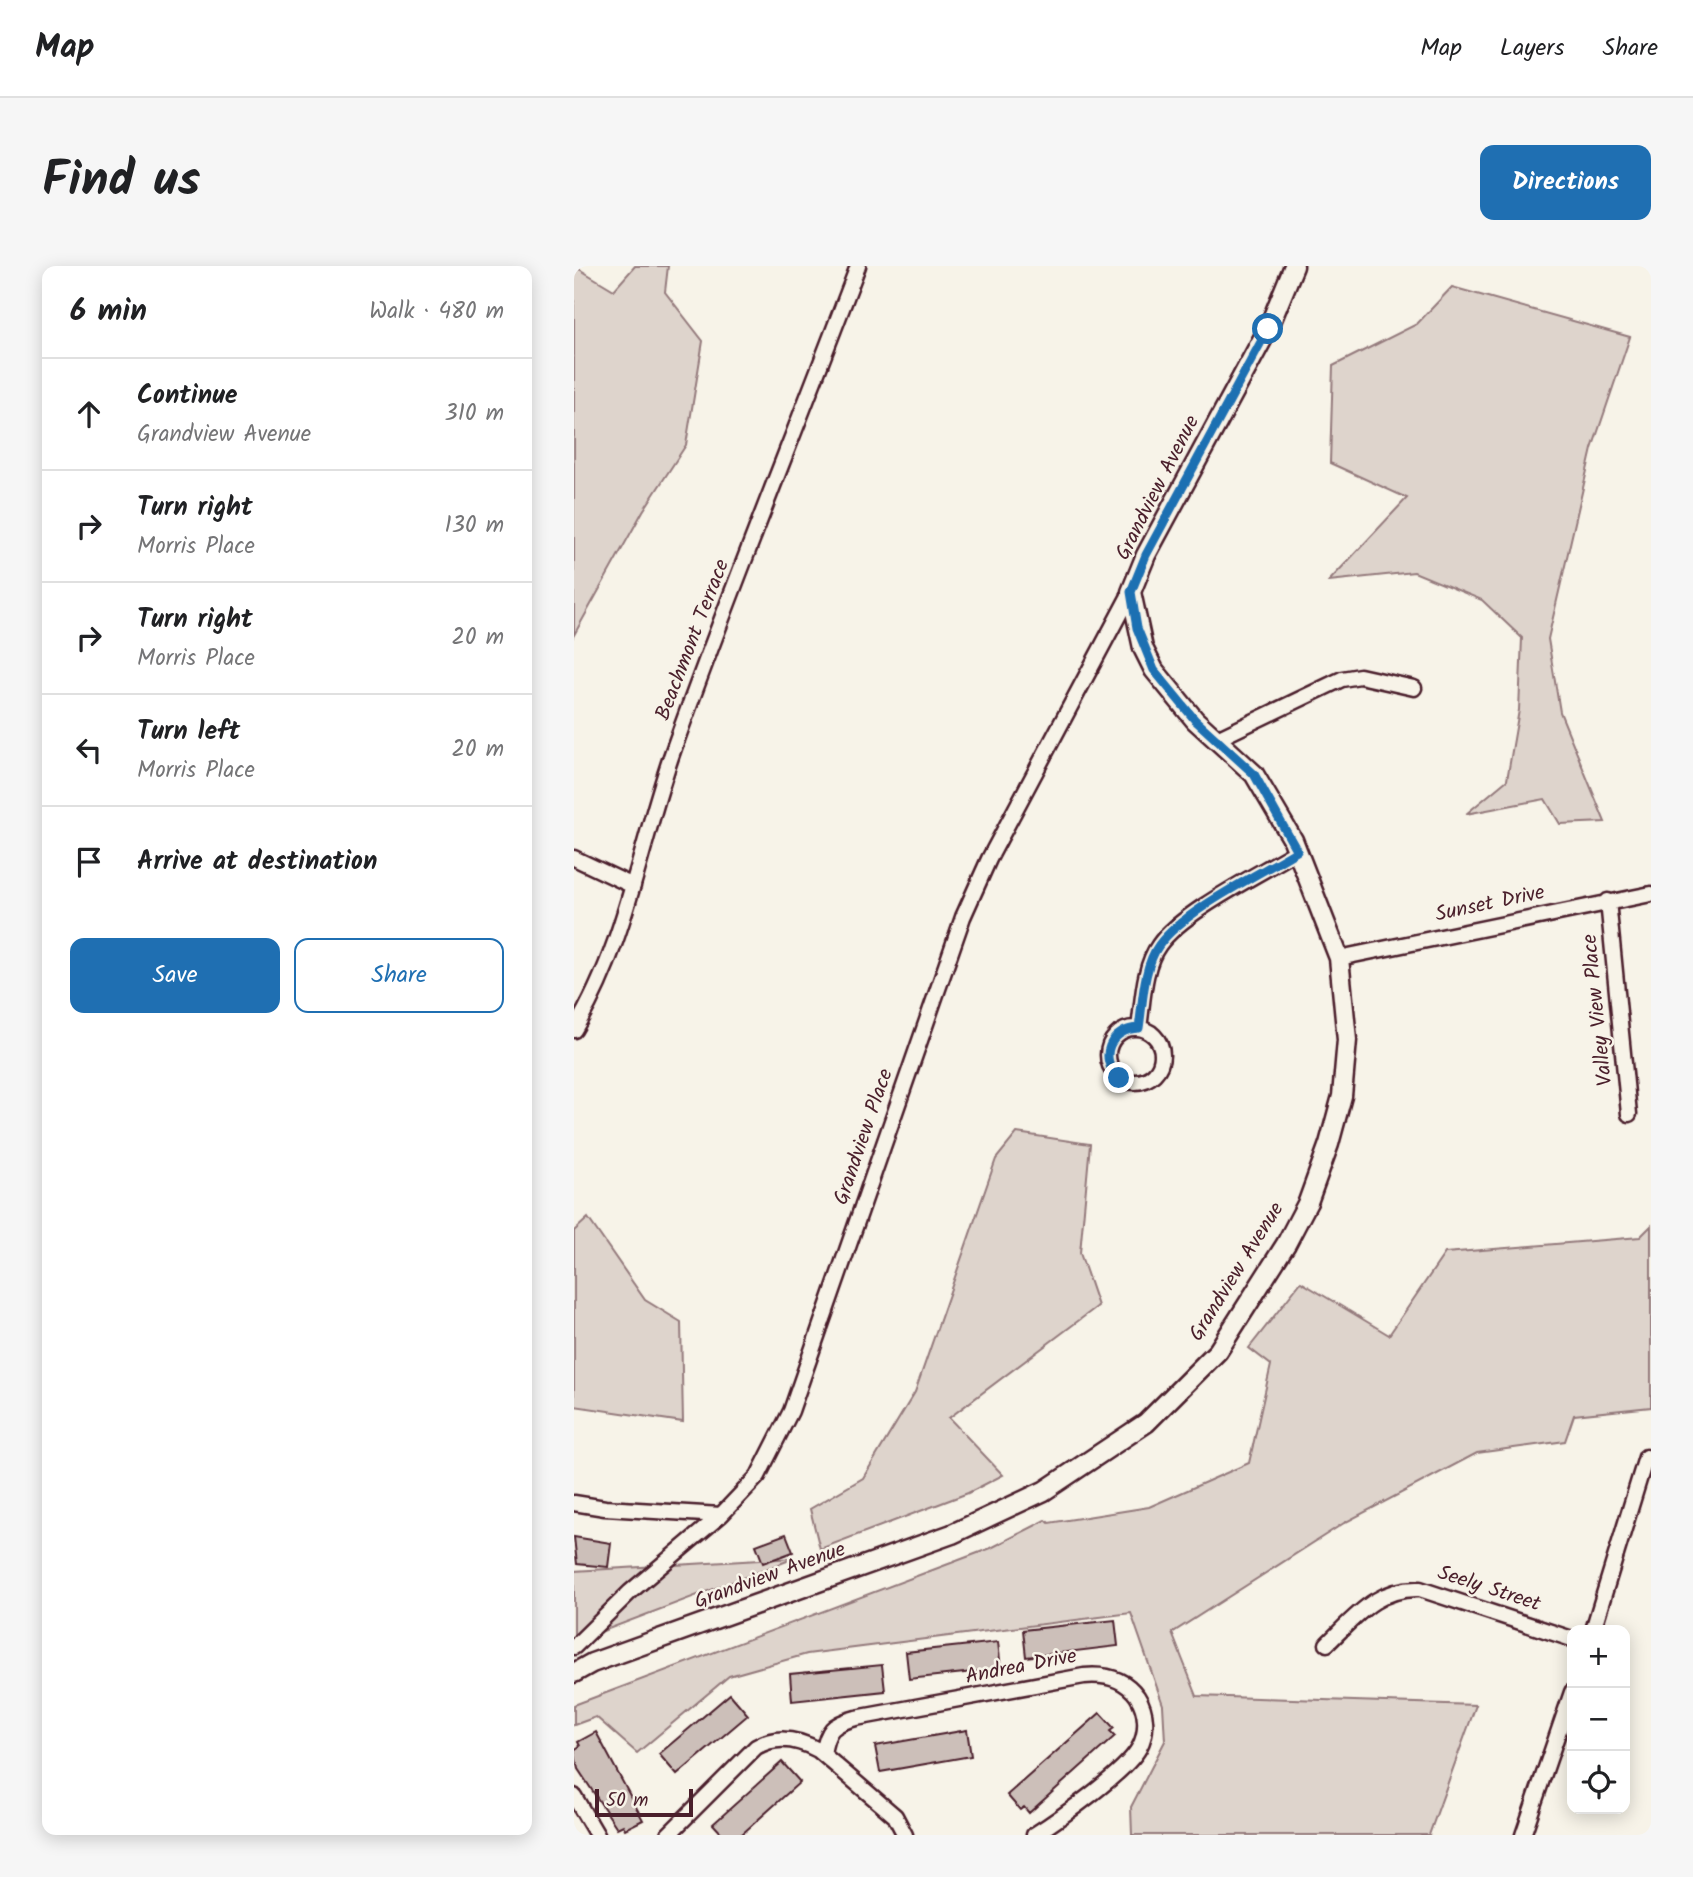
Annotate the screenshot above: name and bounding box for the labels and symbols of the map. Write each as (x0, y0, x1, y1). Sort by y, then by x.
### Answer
route start (1252, 313, 1283, 344)
street label: Grandview Avenue (1107, 409, 1209, 566)
street label: Beachmont Terrace (647, 554, 739, 725)
street label: Sunset Drive (1432, 876, 1548, 932)
street label: Valley View Place (1574, 932, 1622, 1088)
route end (1103, 1062, 1134, 1093)
street label: Grandview Place (825, 1064, 903, 1210)
street label: Grandview Avenue (1181, 1195, 1293, 1348)
street label: Grandview Avenue (690, 1533, 851, 1619)
street label: Seely Street (1433, 1557, 1546, 1621)
street label: Andrea Drive (962, 1640, 1080, 1694)
scale bar (595, 1786, 693, 1818)

